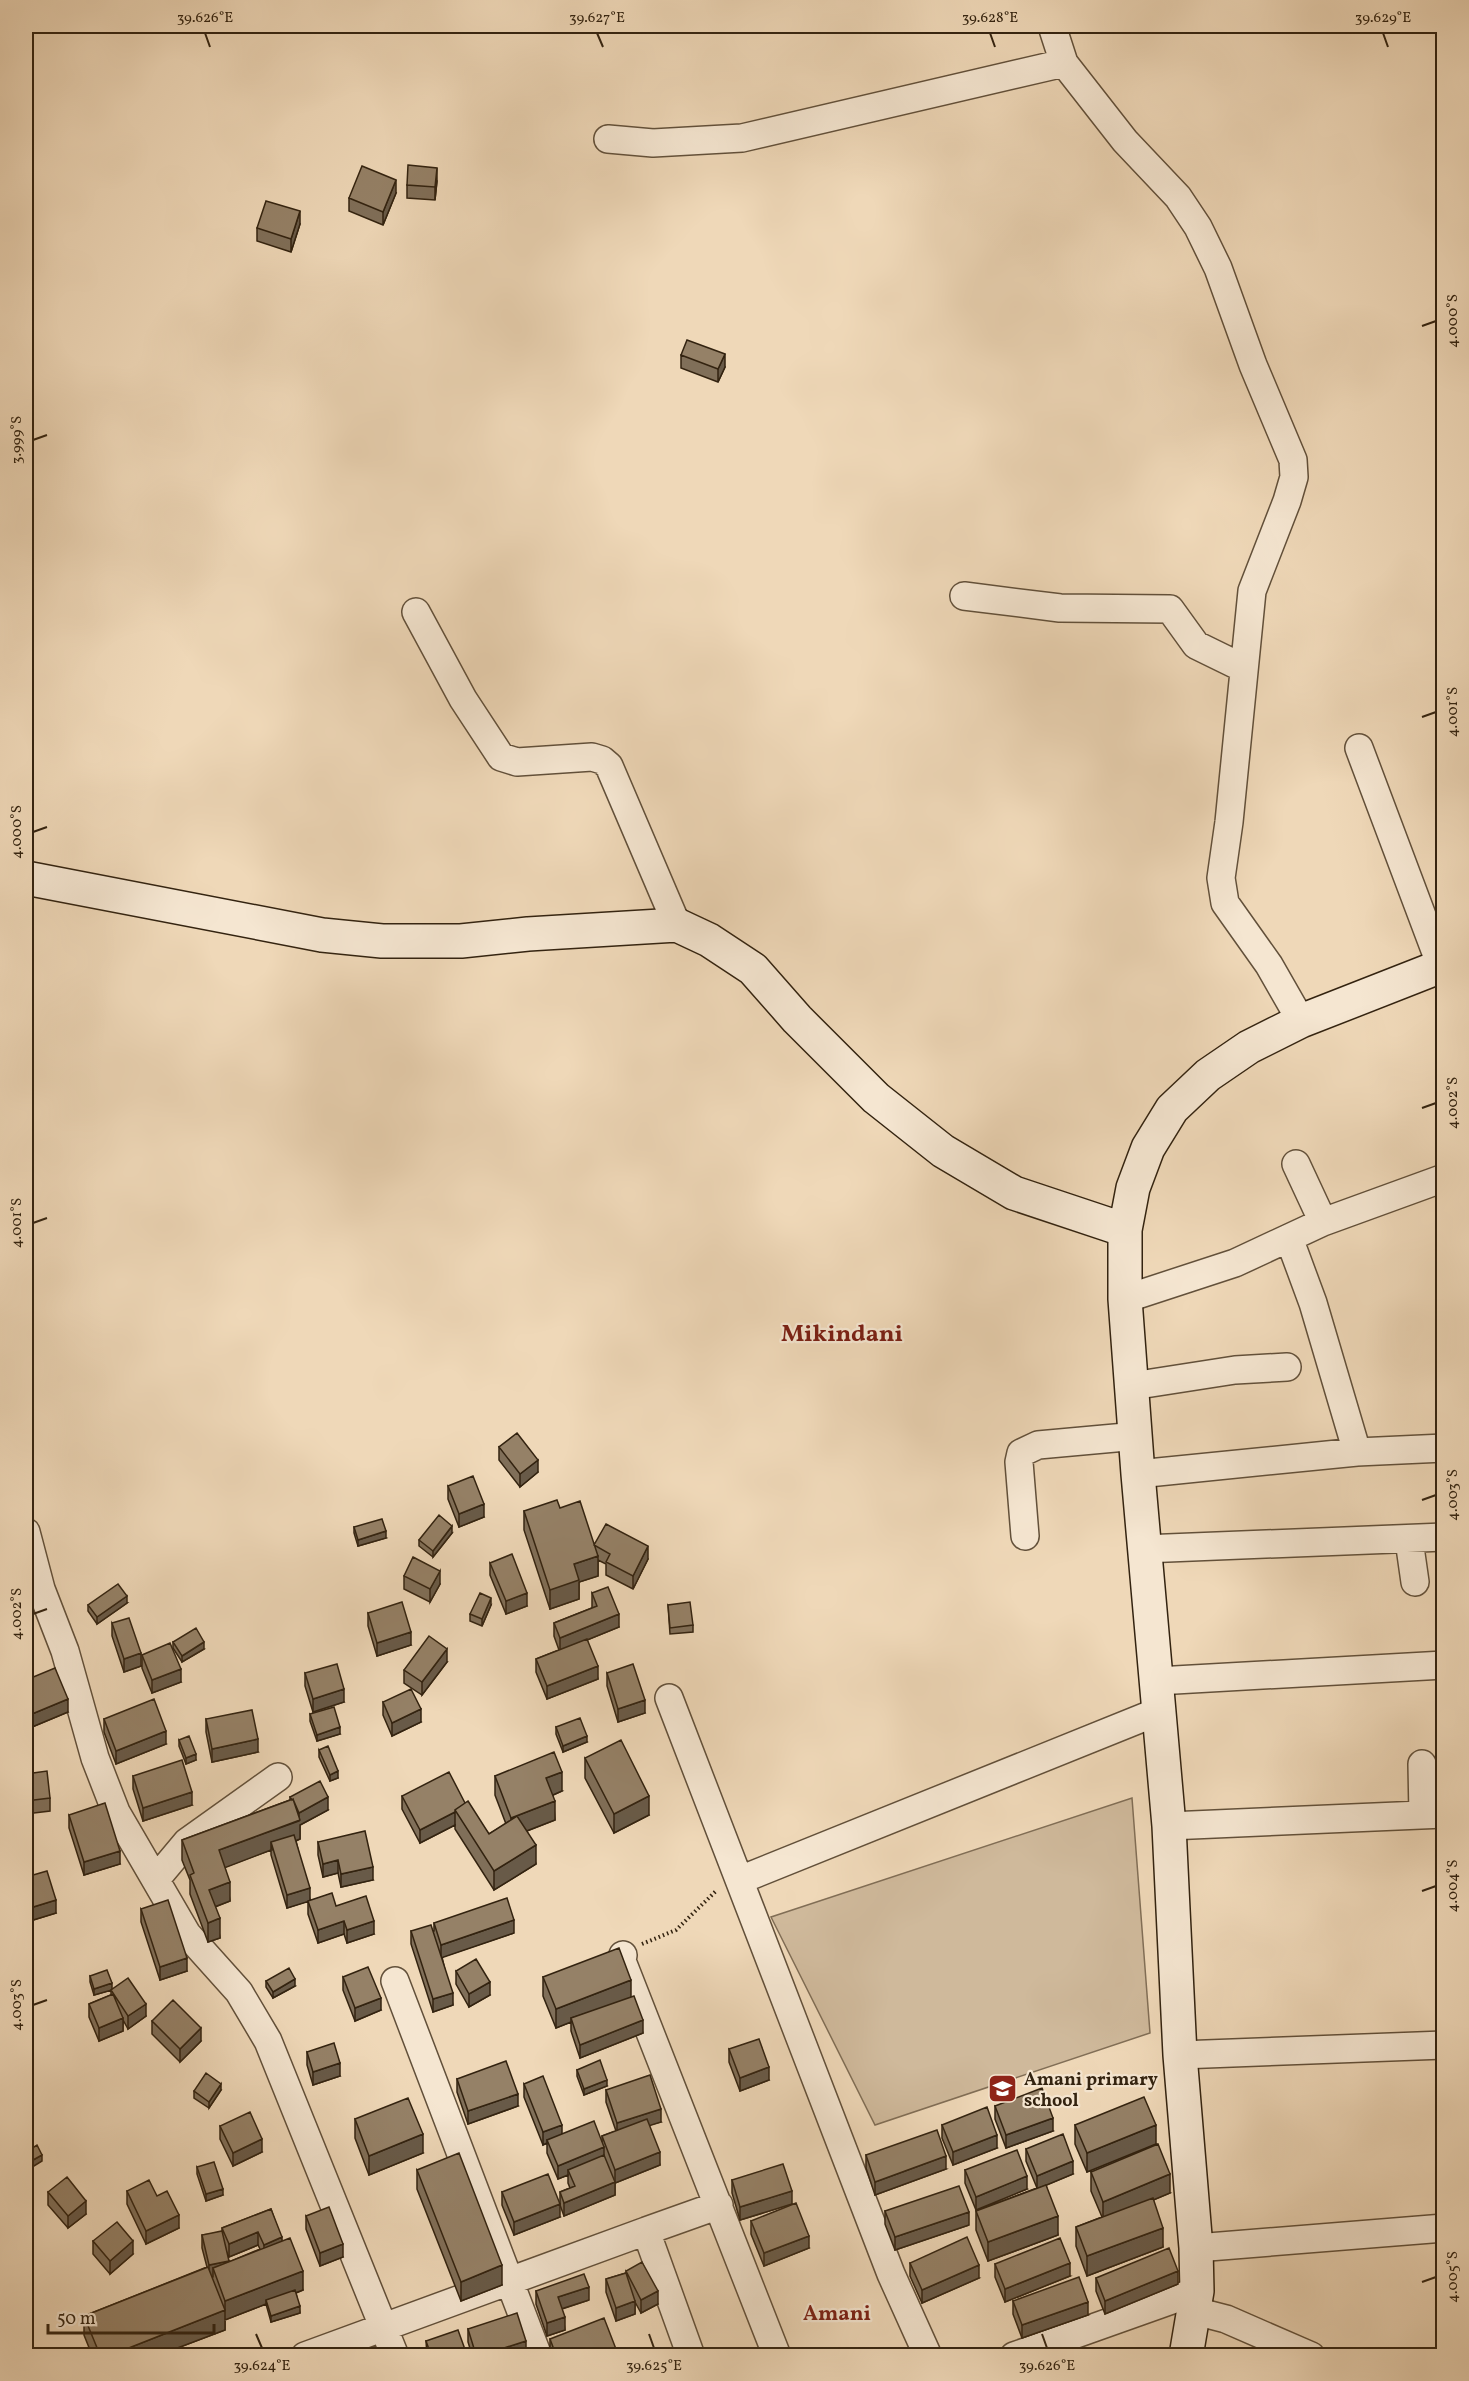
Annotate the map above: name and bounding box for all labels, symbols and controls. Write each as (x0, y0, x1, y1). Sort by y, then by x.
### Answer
text: 39.626°E (177, 8, 233, 29)
text: 39.627°E (569, 8, 625, 29)
text: 39.628°E (962, 8, 1018, 29)
text: 39.629°E (1355, 8, 1411, 29)
text: 4.000°S (1443, 294, 1464, 348)
text: 3.999°S (7, 416, 28, 464)
text: 4.001°S (1443, 687, 1464, 737)
text: 4.000°S (7, 805, 28, 859)
text: 4.002°S (1443, 1077, 1464, 1129)
text: 4.001°S (7, 1198, 28, 1248)
district label: Mikindani (781, 1318, 903, 1352)
text: 4.003°S (1443, 1469, 1464, 1521)
text: 4.002°S (7, 1588, 28, 1640)
text: 4.004°S (1443, 1860, 1464, 1913)
text: 4.003°S (7, 1979, 28, 2031)
place label: Amani primary school (1024, 2068, 1158, 2114)
school or university icon: Amani primary school (987, 2073, 1019, 2105)
text: 4.005°S (1443, 2251, 1464, 2303)
scale bar (48, 2297, 214, 2335)
district label: Amani (803, 2300, 871, 2329)
text: 50 m (57, 2307, 96, 2332)
text: 39.624°E (233, 2356, 291, 2377)
text: 39.625°E (626, 2356, 682, 2377)
text: 39.626°E (1019, 2356, 1075, 2377)

